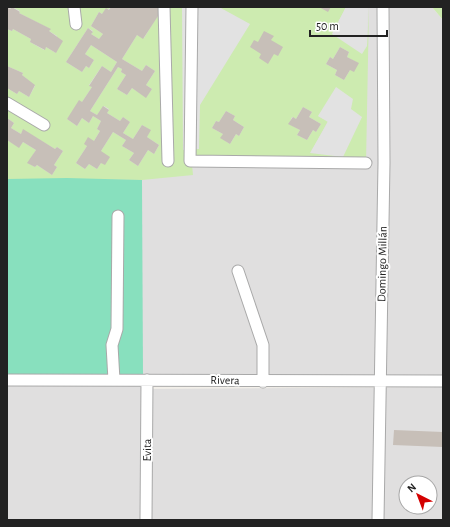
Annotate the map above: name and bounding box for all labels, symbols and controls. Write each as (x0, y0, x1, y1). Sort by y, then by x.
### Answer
scale bar (310, 12, 387, 38)
text: 50 m (316, 20, 339, 32)
street label: Domingo Millán (375, 226, 389, 302)
street label: Rivera (210, 374, 240, 386)
street label: Evita (141, 438, 153, 461)
north arrow (398, 475, 438, 515)
text: N (405, 481, 418, 495)

